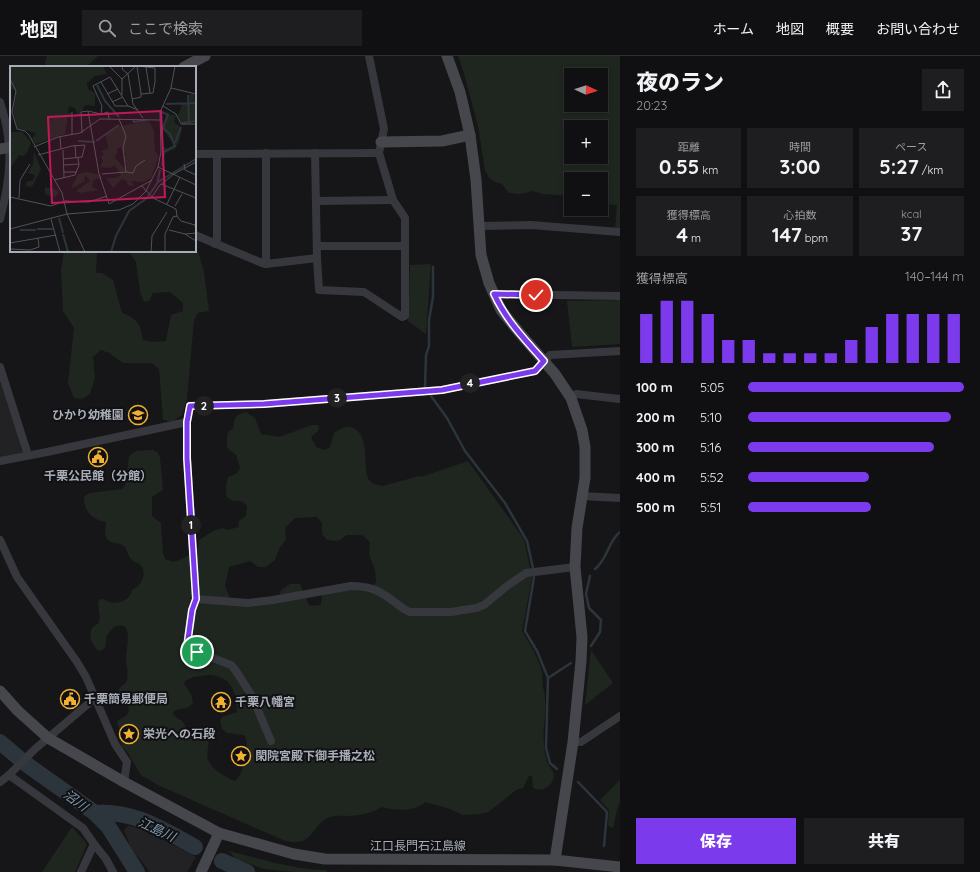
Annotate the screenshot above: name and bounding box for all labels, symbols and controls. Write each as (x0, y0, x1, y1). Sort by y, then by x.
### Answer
search box (82, 10, 362, 46)
text: 地図 (20, 17, 58, 41)
icon: search (96, 17, 118, 39)
text: ここで検索 (128, 19, 203, 38)
text: ホーム (712, 20, 754, 38)
text: 地図 (776, 20, 804, 38)
text: 概要 (826, 20, 854, 38)
text: お問い合わせ (876, 20, 960, 38)
inset map (10, 66, 196, 252)
north arrow (564, 68, 608, 112)
map controls (564, 68, 608, 216)
text: 夜のラン (636, 68, 724, 96)
button: share (922, 69, 964, 111)
text: 20:23 (636, 97, 667, 113)
button: + (564, 120, 608, 164)
text: 距離 (678, 140, 700, 154)
text: 時間 (789, 140, 811, 154)
text: ペース (895, 140, 928, 154)
text: 0.55 (659, 154, 699, 179)
text: 3:00 (780, 154, 820, 179)
text: 5:27 (879, 154, 919, 179)
text: km (699, 163, 718, 177)
text: /km (919, 163, 943, 177)
button: − (564, 172, 608, 216)
text: kcal (901, 207, 922, 221)
text: 獲得標高 (667, 208, 711, 222)
text: 心拍数 (783, 208, 816, 222)
text: 37 (900, 221, 922, 246)
text: 4 (676, 222, 688, 247)
text: 147 (772, 222, 802, 247)
text: m (688, 231, 701, 245)
text: bpm (802, 231, 828, 245)
text: 140–144 m (905, 268, 964, 284)
text: 獲得標高 (636, 270, 688, 286)
pin (519, 278, 553, 312)
icon: check (525, 284, 547, 306)
pin: 4 (460, 373, 480, 393)
text: 4 (467, 376, 473, 390)
text: 100 m (636, 379, 673, 395)
text: 5:05 (700, 379, 724, 395)
pin: 3 (327, 388, 347, 408)
text: 3 (334, 391, 340, 405)
pin: 2 (194, 396, 214, 416)
text: 2 (201, 399, 207, 413)
school or university icon: ひかり幼稚園 (127, 404, 149, 426)
place label: ひかり幼稚園 (52, 407, 124, 422)
text: 200 m (636, 409, 675, 425)
text: 5:10 (700, 409, 722, 425)
text: 300 m (636, 439, 675, 455)
text: 5:16 (700, 439, 721, 455)
public building icon: 千栗公民館（分館） (87, 446, 109, 468)
place label: 千栗公民館（分館） (44, 468, 152, 483)
text: 400 m (636, 469, 675, 485)
text: 5:52 (700, 469, 724, 485)
text: 500 m (636, 499, 675, 515)
text: 5:51 (700, 499, 721, 515)
pin: 1 (181, 515, 201, 535)
text: 1 (189, 518, 193, 532)
pin (180, 635, 214, 669)
icon: arrive (186, 641, 208, 663)
public building icon: 千栗簡易郵便局 (59, 688, 81, 710)
place label: 千栗簡易郵便局 (84, 691, 168, 706)
temple icon: 千栗八幡宮 (210, 691, 232, 713)
place label: 千栗八幡宮 (235, 694, 295, 709)
place icon: 栄光への石段 (118, 723, 140, 745)
place label: 栄光への石段 (143, 726, 216, 741)
place icon: 閑院宮殿下御手播之松 (230, 745, 252, 767)
place label: 閑院宮殿下御手播之松 (255, 748, 375, 763)
water label: 沼川 (61, 786, 93, 815)
water label: 江島川 (136, 814, 180, 845)
button: 保存 (636, 818, 796, 864)
button: 共有 (804, 818, 964, 864)
street label: 江口長門石江島線 (370, 838, 466, 853)

